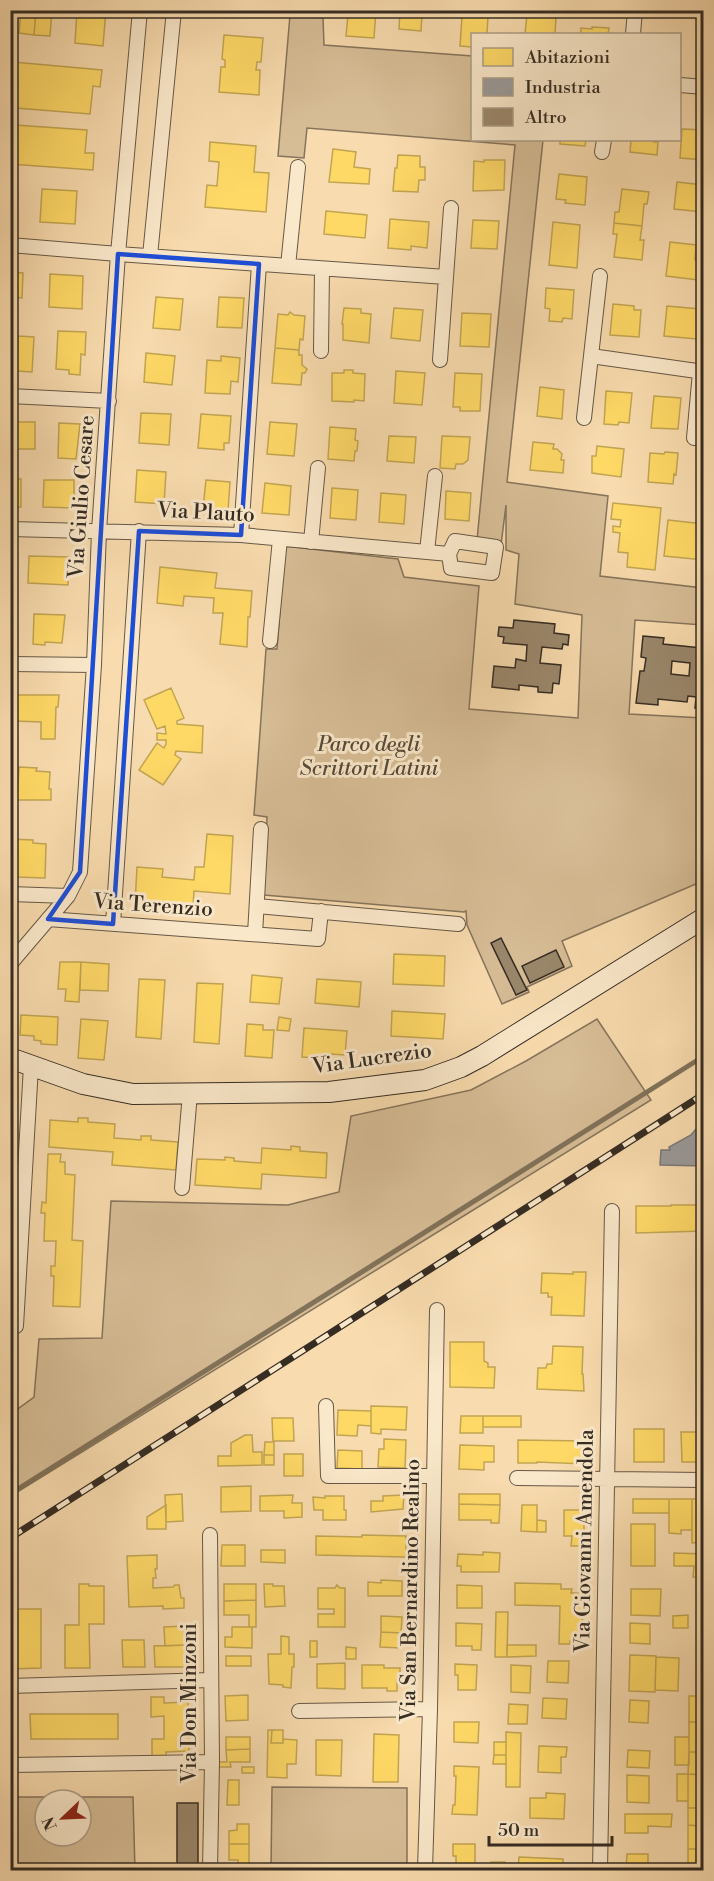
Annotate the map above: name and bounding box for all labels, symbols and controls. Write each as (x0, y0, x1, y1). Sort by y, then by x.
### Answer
legend (471, 33, 681, 141)
text: Abitazioni (524, 46, 610, 69)
text: Industria (525, 76, 602, 99)
text: Altro (524, 106, 567, 129)
street label: Via Giulio Cesare (63, 414, 101, 581)
street label: Via Plauto (155, 497, 256, 529)
park label: Parco degli Scrittori Latini (300, 732, 439, 782)
street label: Via Terenzio (91, 889, 214, 923)
street label: Via Lucrezio (310, 1038, 433, 1080)
street label: Via Giovanni Amendola (570, 1429, 600, 1654)
street label: Via San Bernardino Realino (396, 1458, 426, 1723)
street label: Via Don Minzoni (177, 1623, 203, 1784)
north arrow (33, 1788, 93, 1848)
scale bar (489, 1809, 612, 1847)
text: N (38, 1813, 62, 1833)
text: 50 m (498, 1819, 540, 1842)

